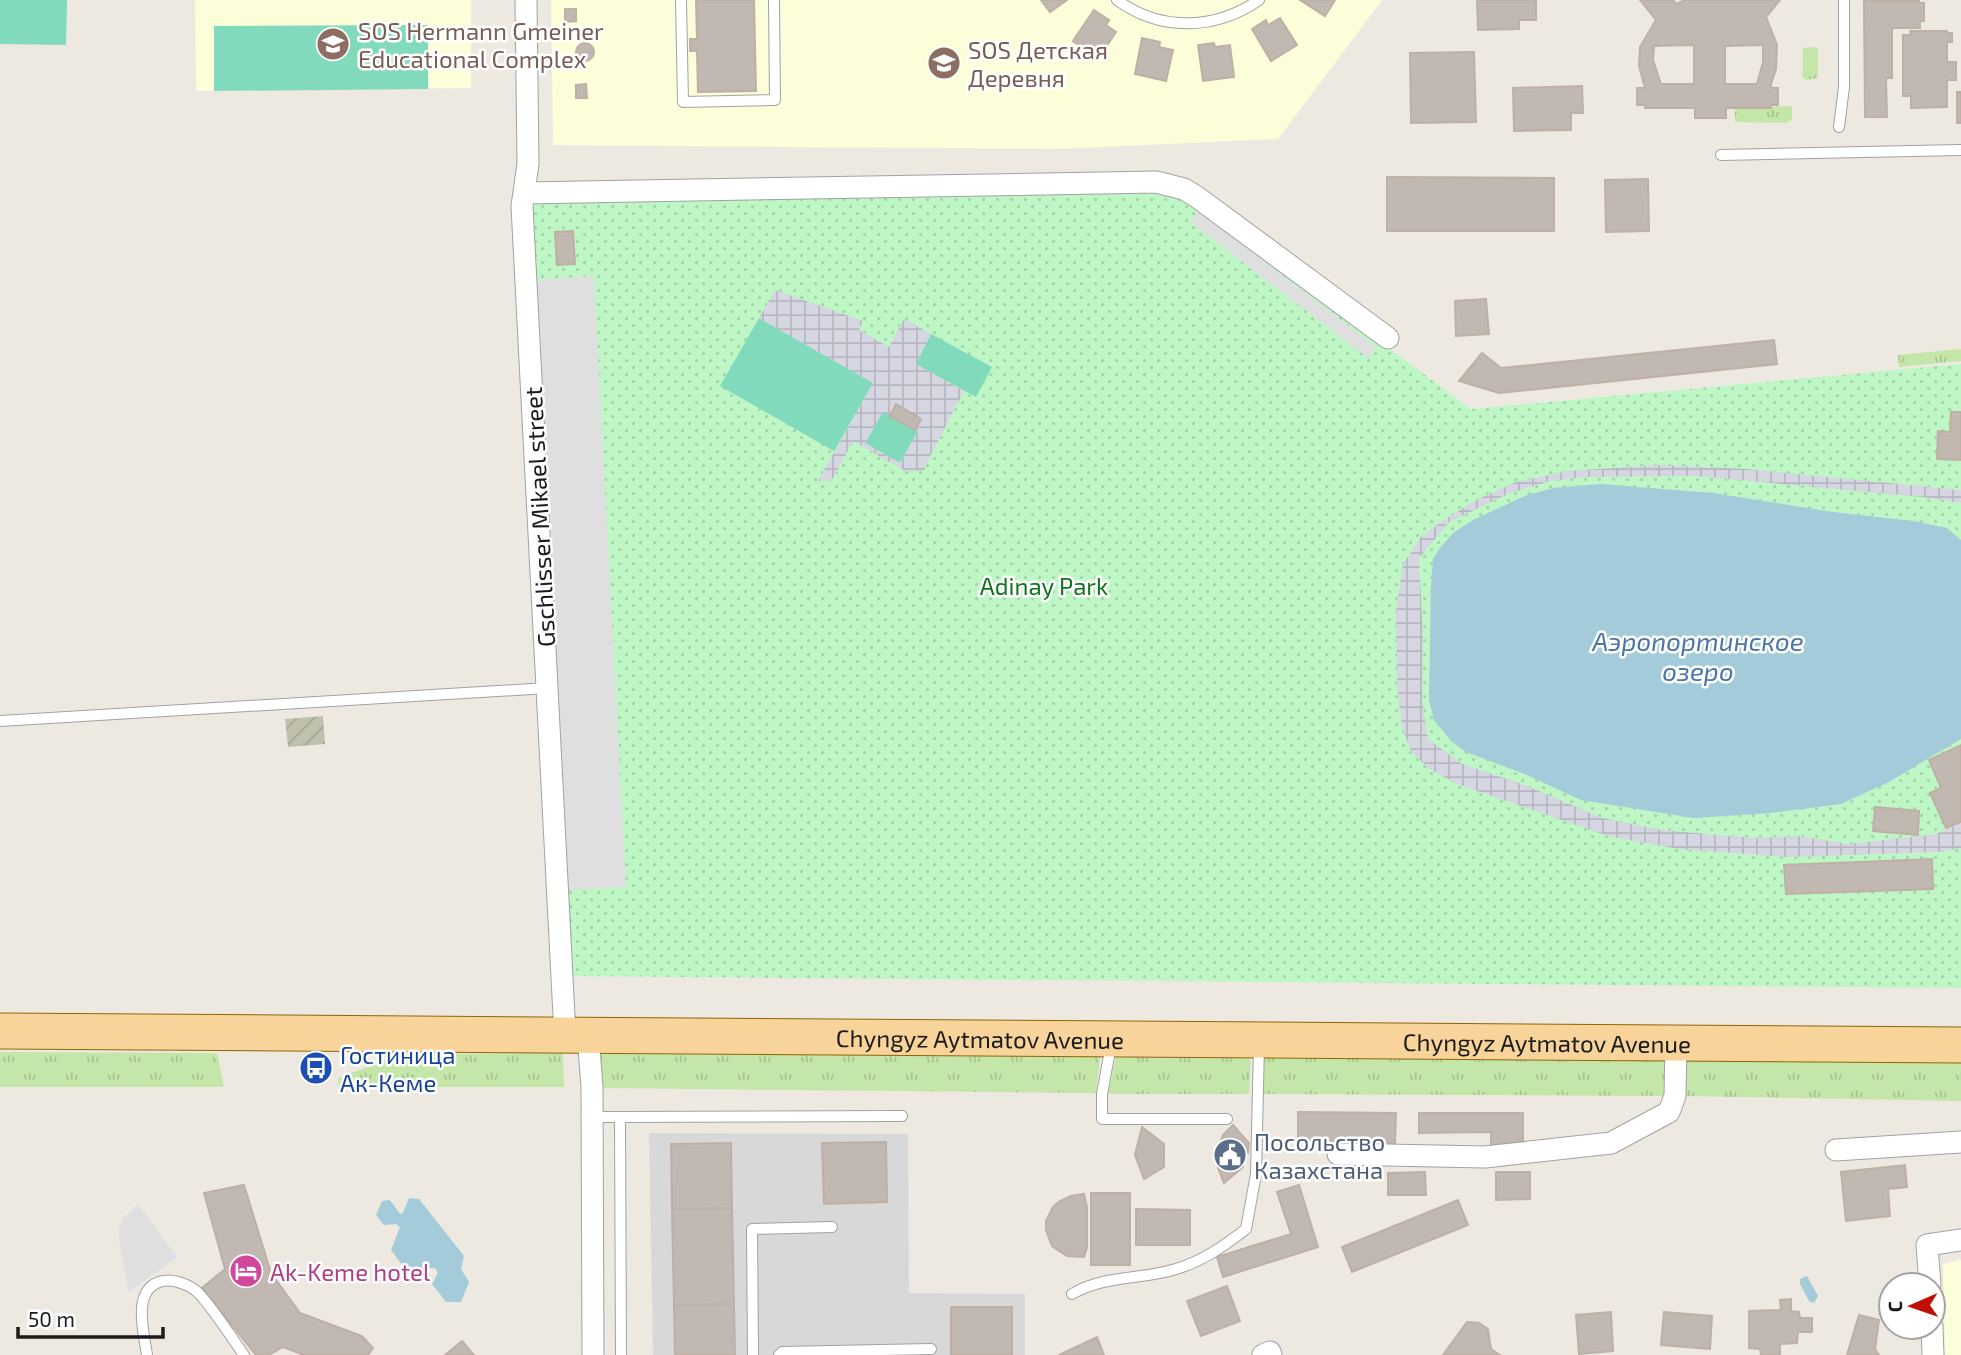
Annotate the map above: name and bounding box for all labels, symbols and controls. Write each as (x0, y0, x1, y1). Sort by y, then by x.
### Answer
place label: SOS Hermann Gmeiner Educational Complex (358, 16, 604, 73)
school or university icon: SOS Hermann Gmeiner Educational Complex (314, 25, 352, 63)
place label: SOS Детская Деревня (968, 35, 1108, 92)
school or university icon: SOS Детская Деревня (925, 44, 963, 82)
street label: Gschlisser Mikael street (518, 386, 560, 648)
park label: Adinay Park (980, 571, 1108, 600)
water label: Аэропортинское озеро (1591, 625, 1804, 686)
street label: Chyngyz Aytmatov Avenue (836, 1022, 1124, 1054)
street label: Chyngyz Aytmatov Avenue (1403, 1027, 1691, 1058)
place label: Гостиница Ак-Кеме (340, 1040, 456, 1097)
bus stop icon: Гостиница Ак-Кеме (297, 1049, 335, 1087)
place label: Посольство Казахстана (1254, 1127, 1385, 1184)
public building icon: Посольство Казахстана (1211, 1136, 1249, 1174)
hotel icon: Ak-Keme hotel (227, 1252, 265, 1290)
place label: Ak-Keme hotel (270, 1257, 430, 1286)
north arrow (1877, 1271, 1947, 1341)
scale bar (18, 1296, 163, 1340)
text: С (1883, 1301, 1906, 1313)
text: 50 m (28, 1306, 75, 1331)

